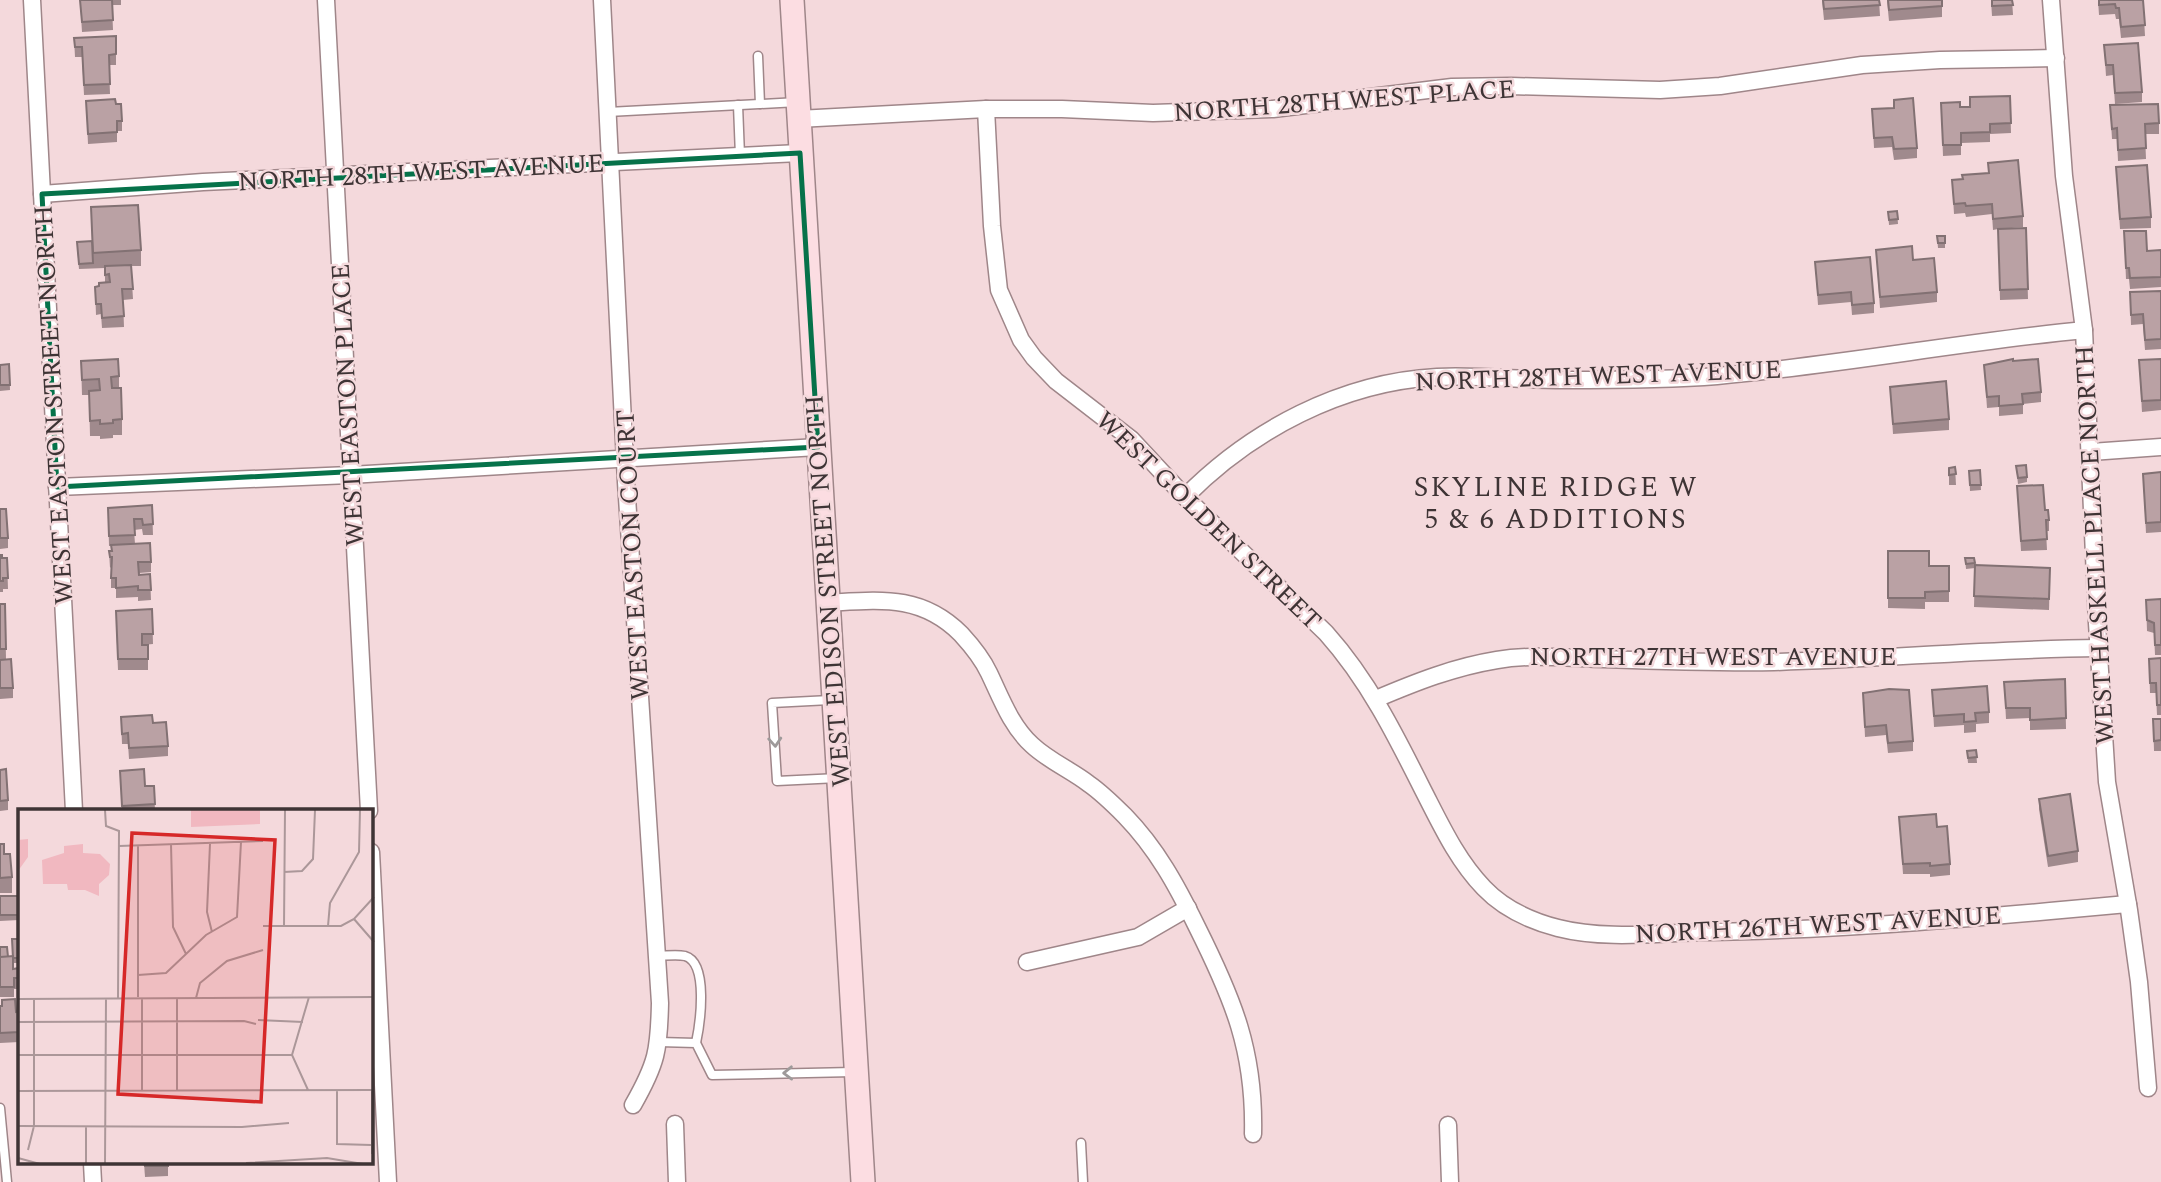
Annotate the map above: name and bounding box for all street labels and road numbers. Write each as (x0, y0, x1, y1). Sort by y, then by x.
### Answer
street label: NORTH 28TH WEST PLACE (1172, 69, 1516, 133)
street label: NORTH 28TH WEST AVENUE (237, 143, 605, 203)
street label: WEST EASTON STREET NORTH (24, 204, 84, 606)
street label: WEST EASTON PLACE (321, 262, 375, 547)
street label: WEST HASKELL PLACE NORTH (2065, 344, 2125, 746)
street label: NORTH 28TH WEST AVENUE (1414, 350, 1782, 402)
street label: WEST EDISON STREET NORTH (794, 393, 862, 789)
street label: WEST GOLDEN STREET (1086, 402, 1331, 640)
street label: WEST EASTON COURT (605, 408, 661, 702)
street label: NORTH 27TH WEST AVENUE (1530, 637, 1897, 677)
street label: NORTH 26TH WEST AVENUE (1634, 895, 2002, 955)

